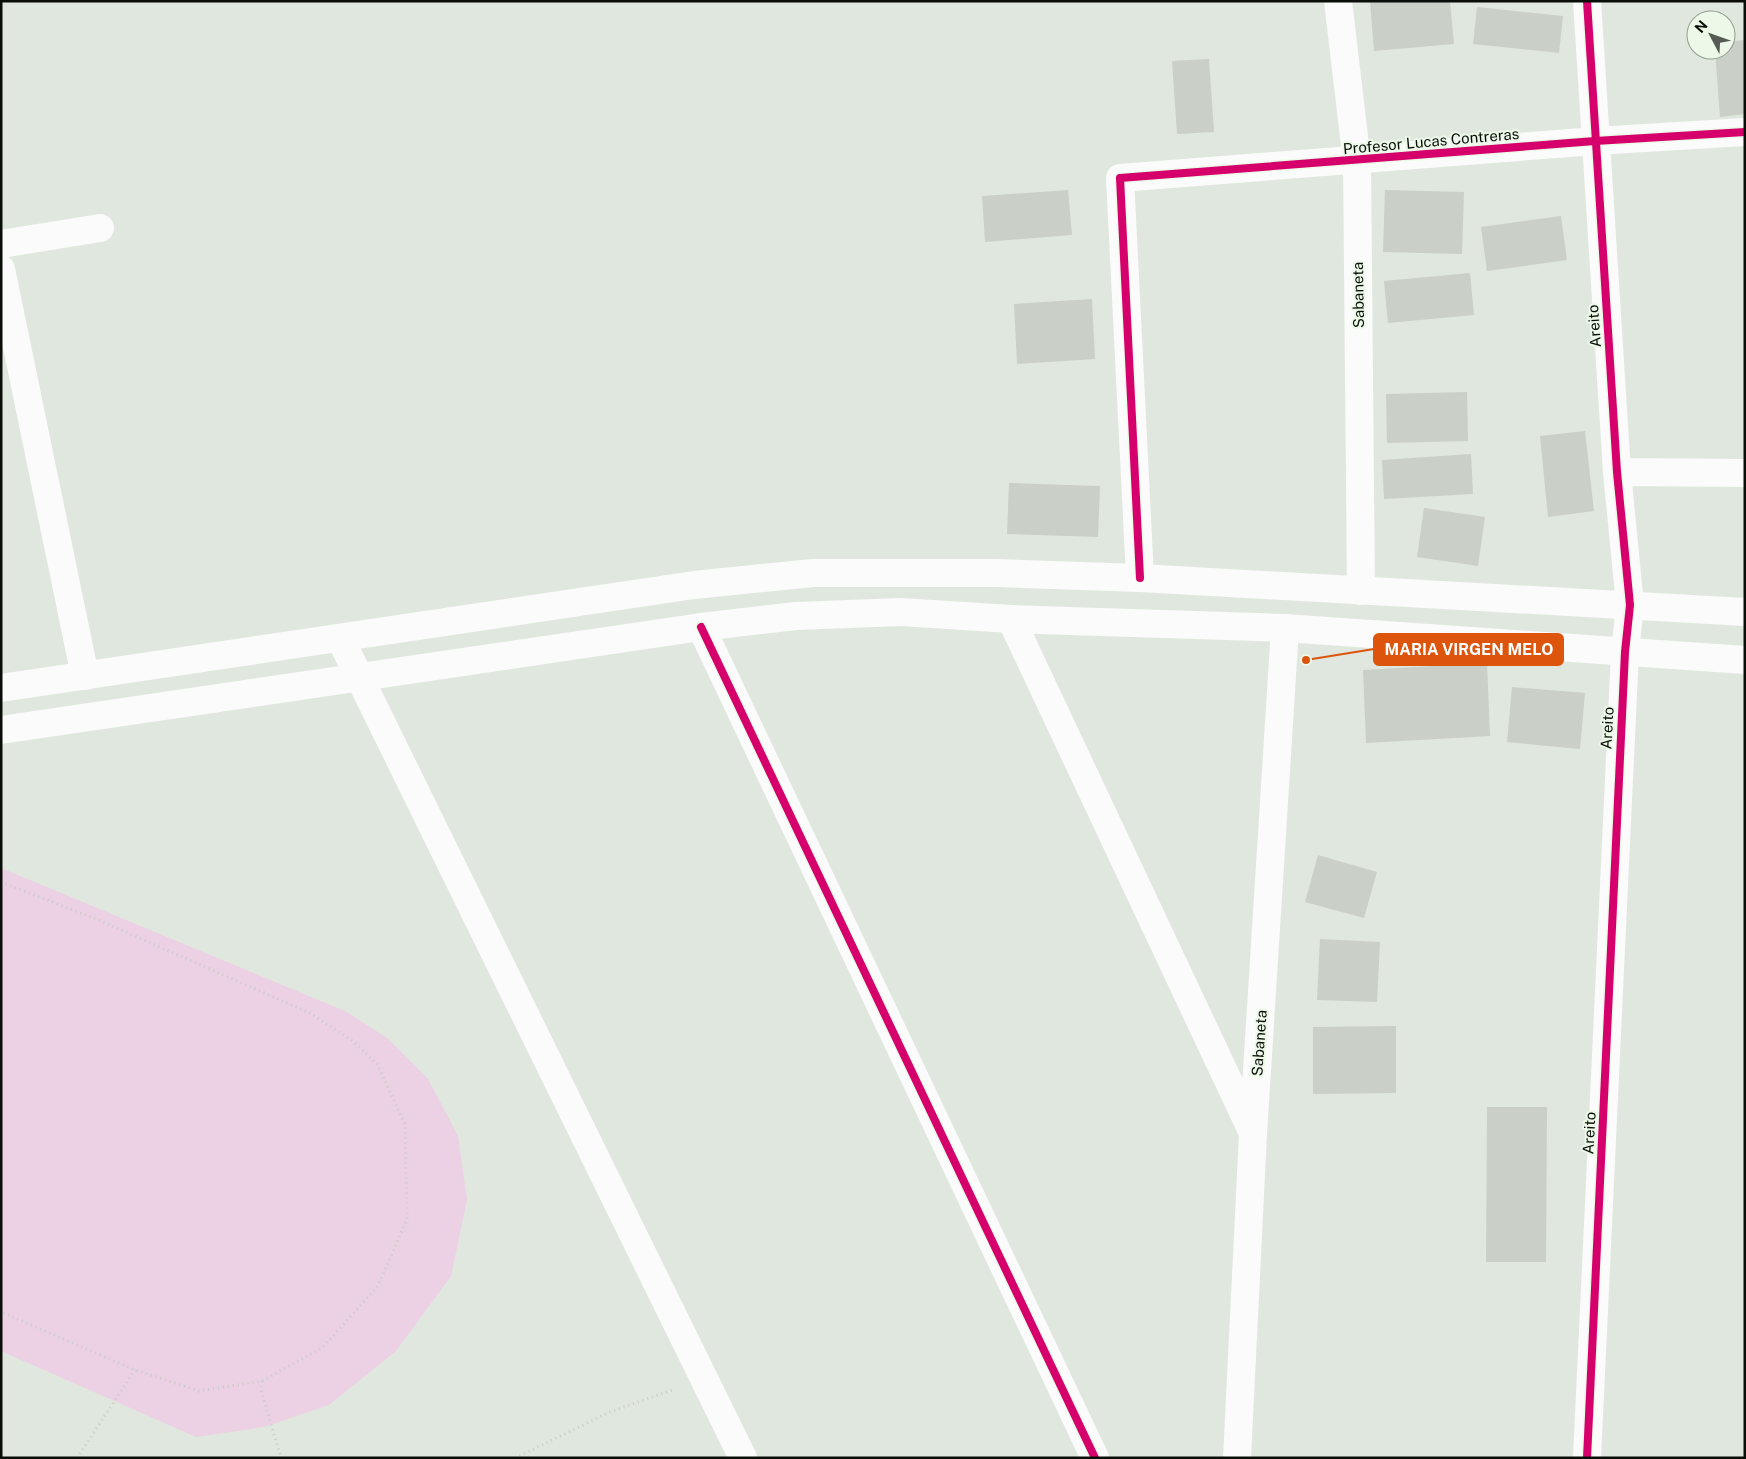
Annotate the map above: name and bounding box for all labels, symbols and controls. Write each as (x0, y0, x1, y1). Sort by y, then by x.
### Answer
north arrow (1686, 10, 1736, 60)
text: N (1692, 17, 1711, 36)
street label: Profesor Lucas Contreras (1342, 125, 1520, 157)
street label: Sabaneta (1349, 262, 1367, 328)
street label: Areito (1584, 304, 1604, 348)
callout: MARIA VIRGEN MELO (1374, 634, 1563, 665)
text: MARIA VIRGEN MELO (1385, 640, 1553, 659)
street label: Areito (1597, 706, 1617, 750)
street label: Sabaneta (1248, 1009, 1270, 1077)
street label: Areito (1579, 1111, 1599, 1155)

